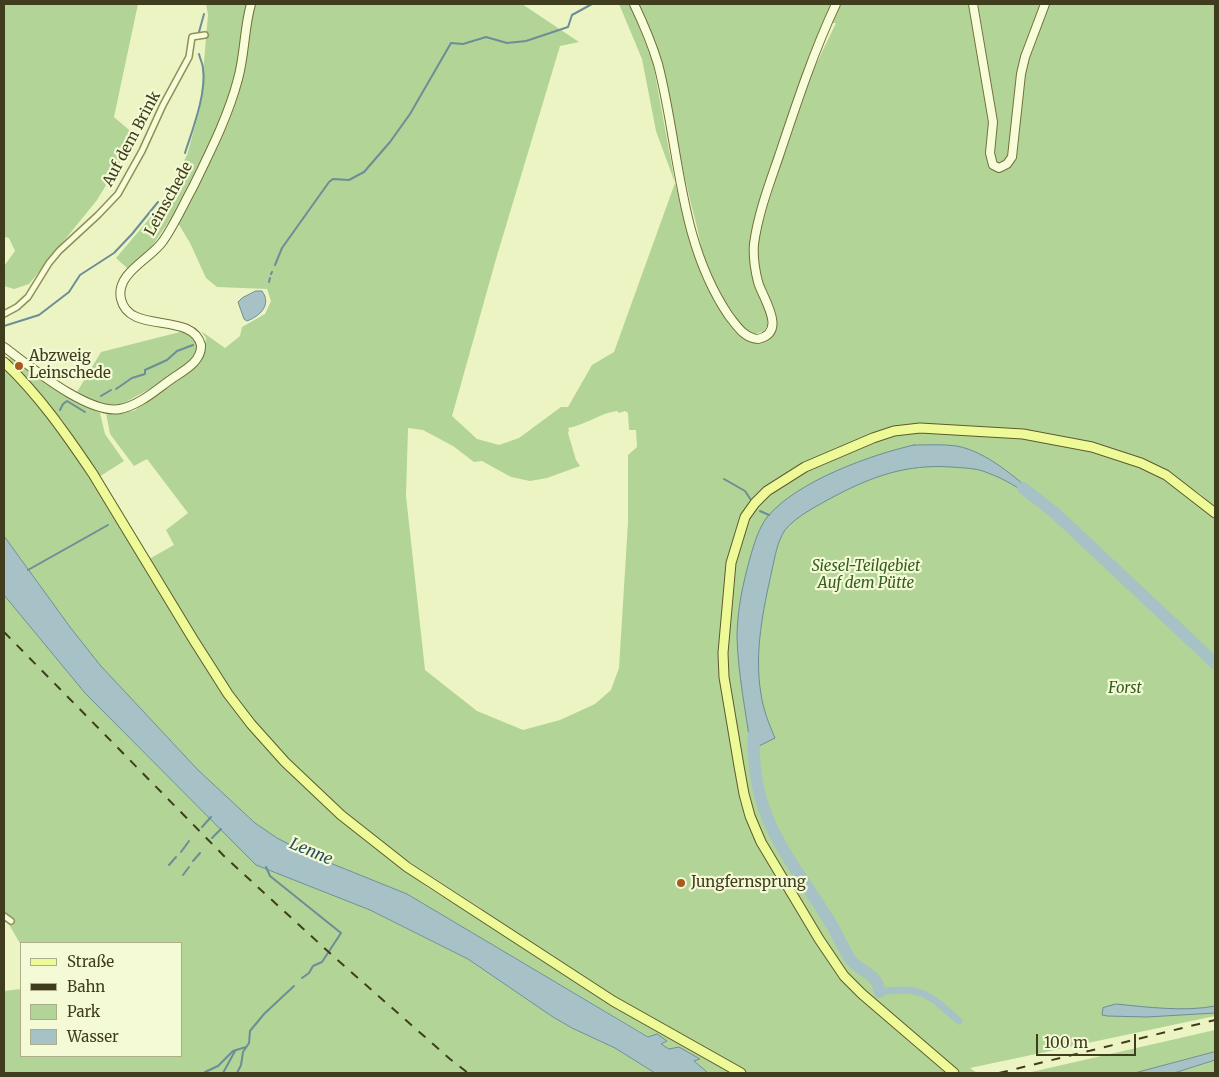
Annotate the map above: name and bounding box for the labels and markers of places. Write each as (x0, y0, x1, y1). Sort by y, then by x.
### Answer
place label: Abzweig Leinschede (29, 348, 111, 383)
marker: Abzweig Leinschede (13, 360, 25, 372)
place label: Jungfernsprung (691, 874, 806, 892)
marker: Jungfernsprung (675, 877, 687, 889)

